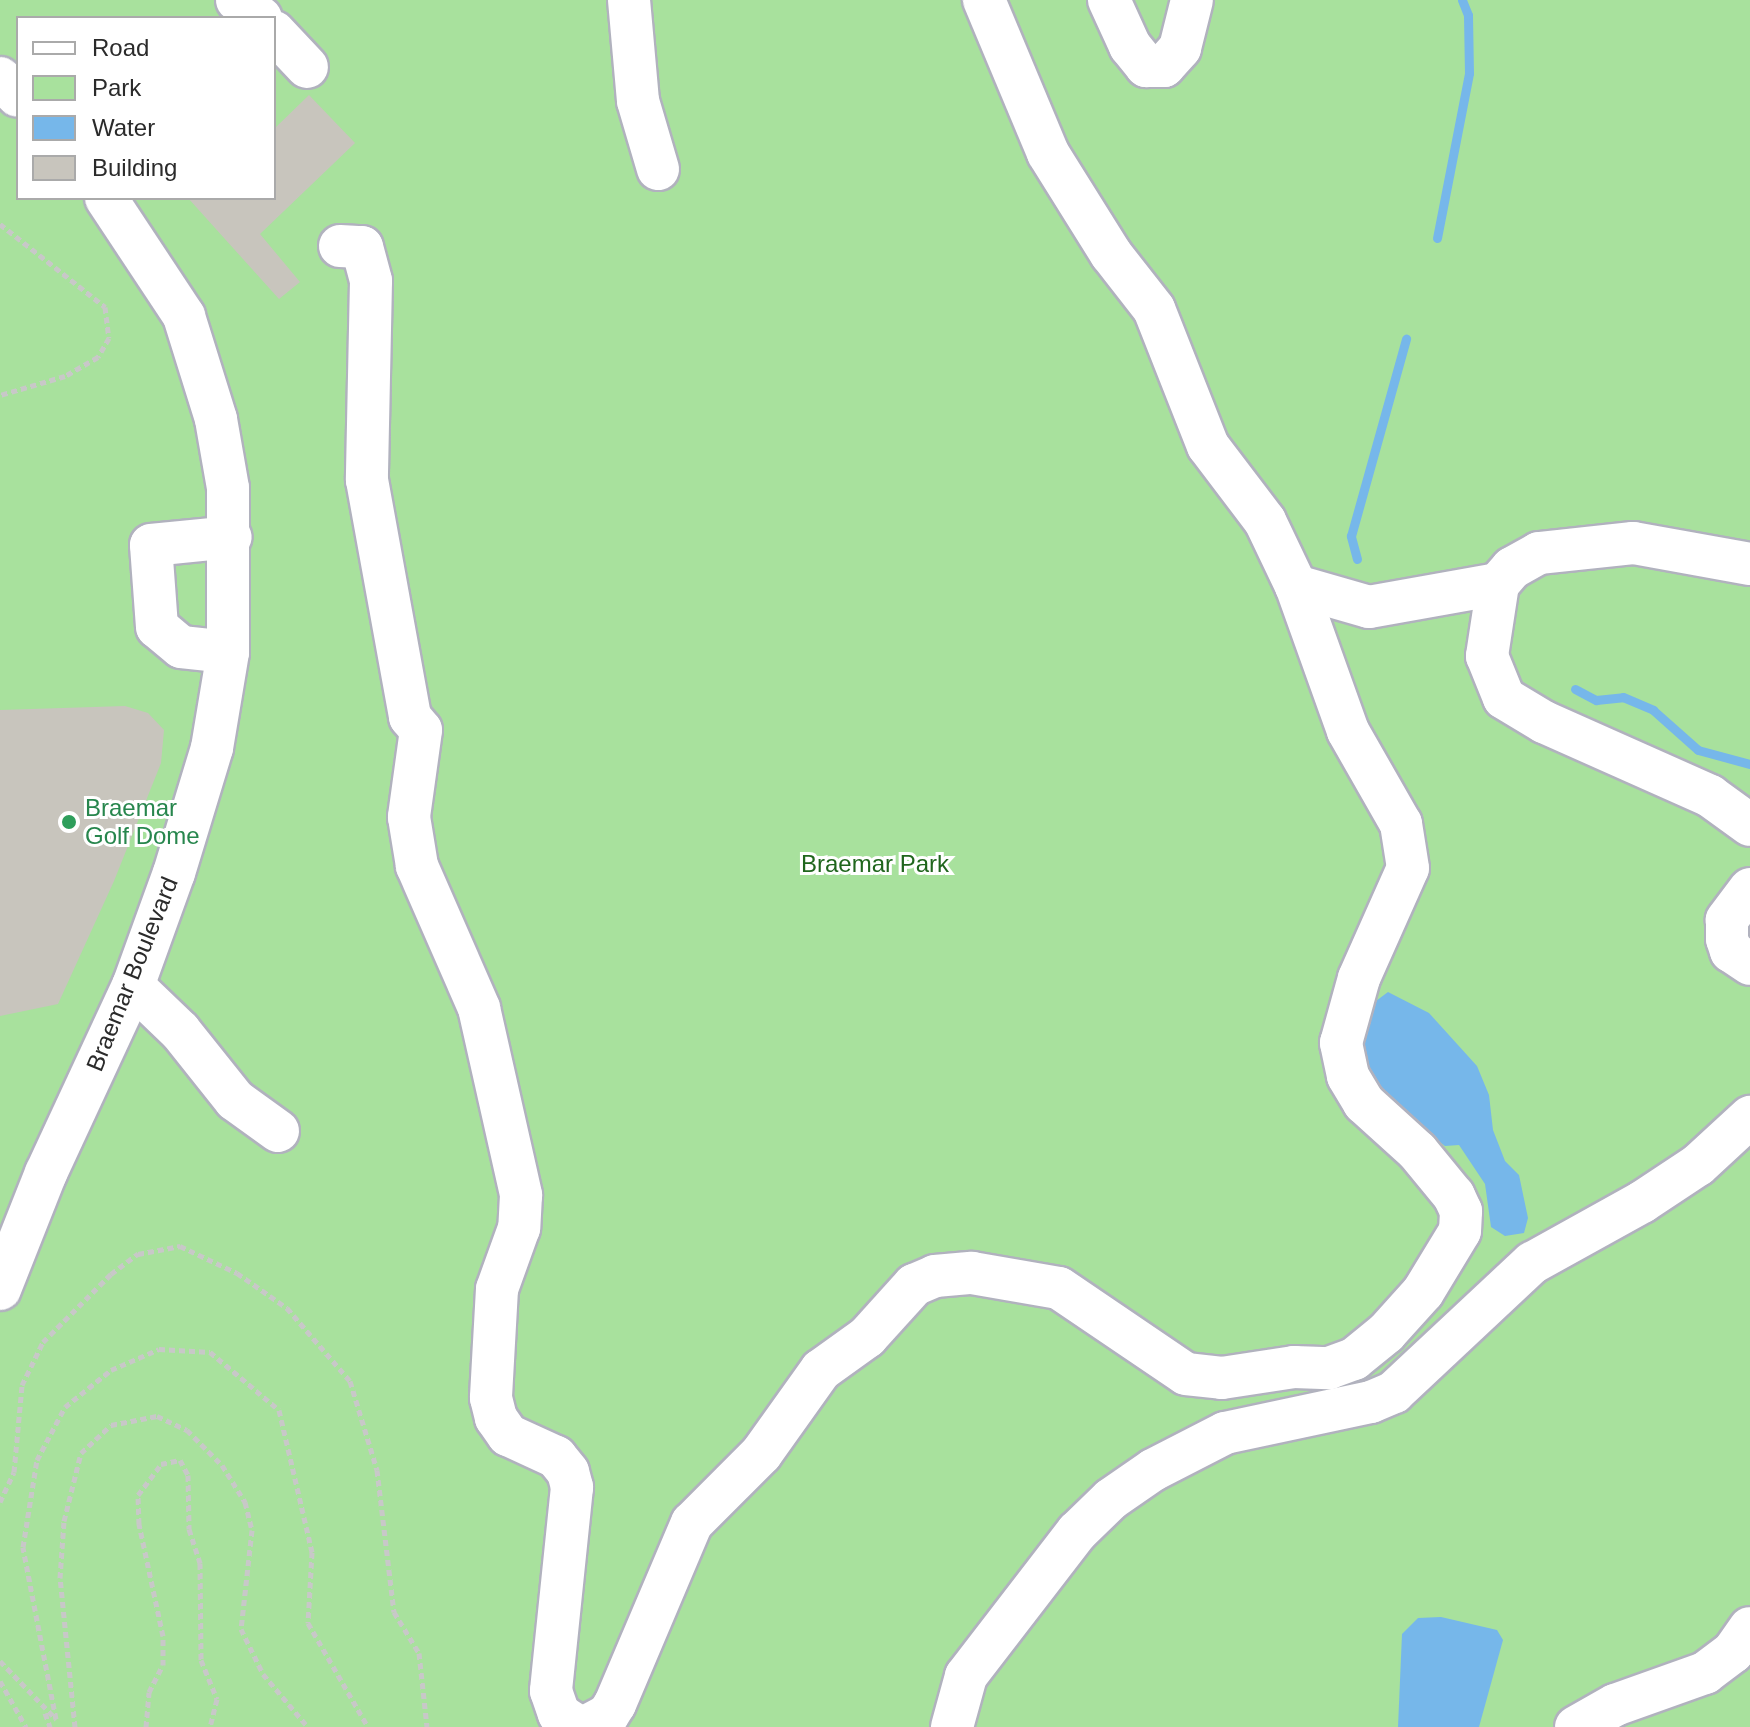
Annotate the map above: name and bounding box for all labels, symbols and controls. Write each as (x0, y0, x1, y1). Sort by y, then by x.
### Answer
legend (16, 16, 276, 200)
text: Road (92, 34, 149, 61)
text: Park (92, 74, 141, 101)
text: Water (92, 114, 155, 141)
text: Building (92, 154, 177, 181)
place label: Braemar Golf Dome (85, 794, 200, 850)
marker: Braemar Golf Dome (60, 813, 78, 831)
park label: Braemar Park (801, 850, 949, 878)
street label: Braemar Boulevard (80, 873, 184, 1075)

